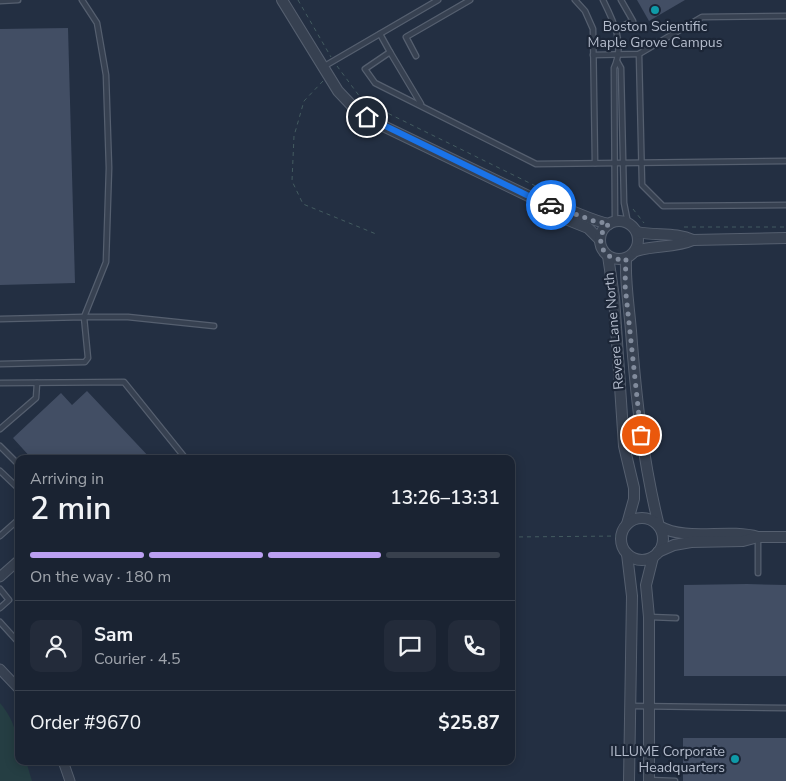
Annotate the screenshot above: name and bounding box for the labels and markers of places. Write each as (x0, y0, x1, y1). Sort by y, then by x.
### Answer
marker: Boston Scientific Maple Grove Campus (649, 4, 661, 16)
place label: Boston Scientific Maple Grove Campus (588, 17, 723, 52)
pin (346, 96, 388, 138)
pin (620, 414, 662, 456)
place label: ILLUME Corporate Headquarters (610, 742, 725, 777)
marker: ILLUME Corporate Headquarters (729, 753, 741, 765)

